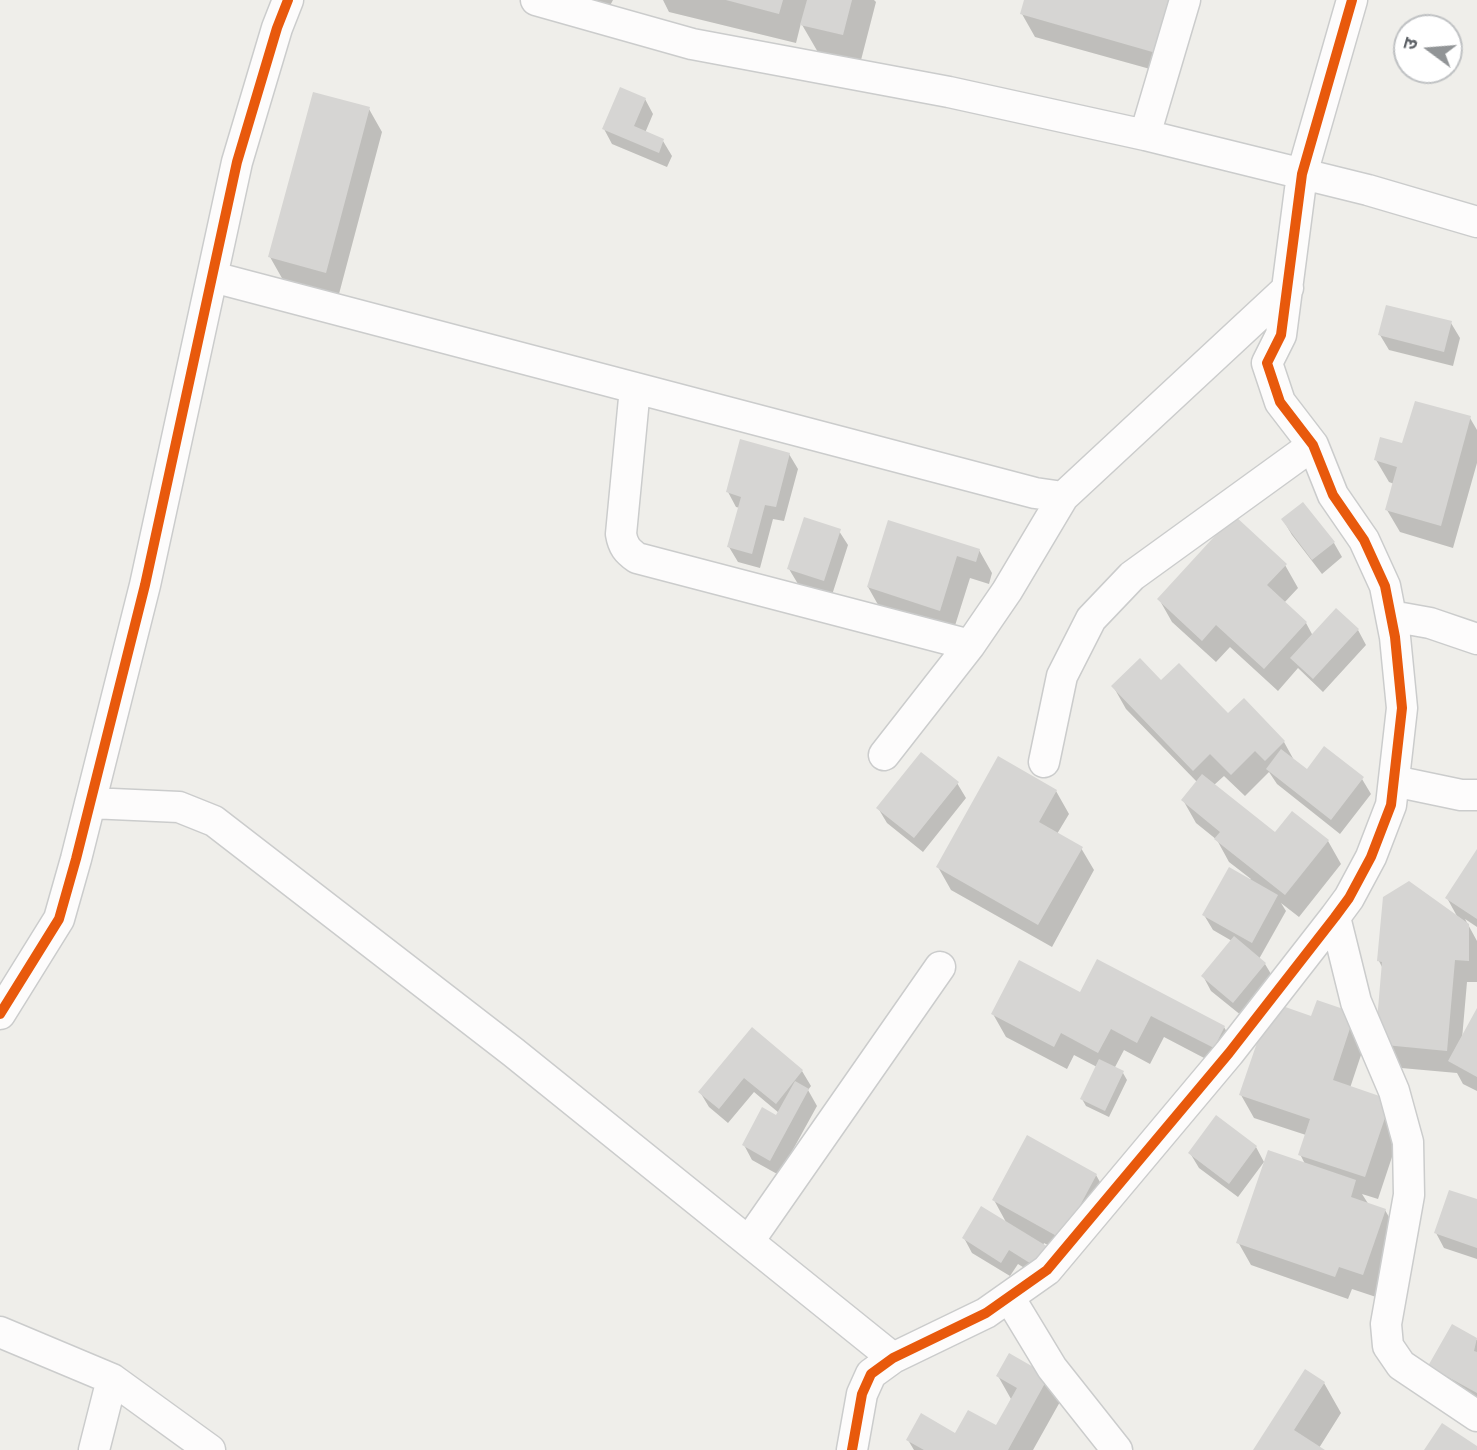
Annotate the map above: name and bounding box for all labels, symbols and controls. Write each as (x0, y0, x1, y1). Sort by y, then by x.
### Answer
north arrow (1393, 14, 1463, 84)
text: उ (1397, 35, 1422, 52)

